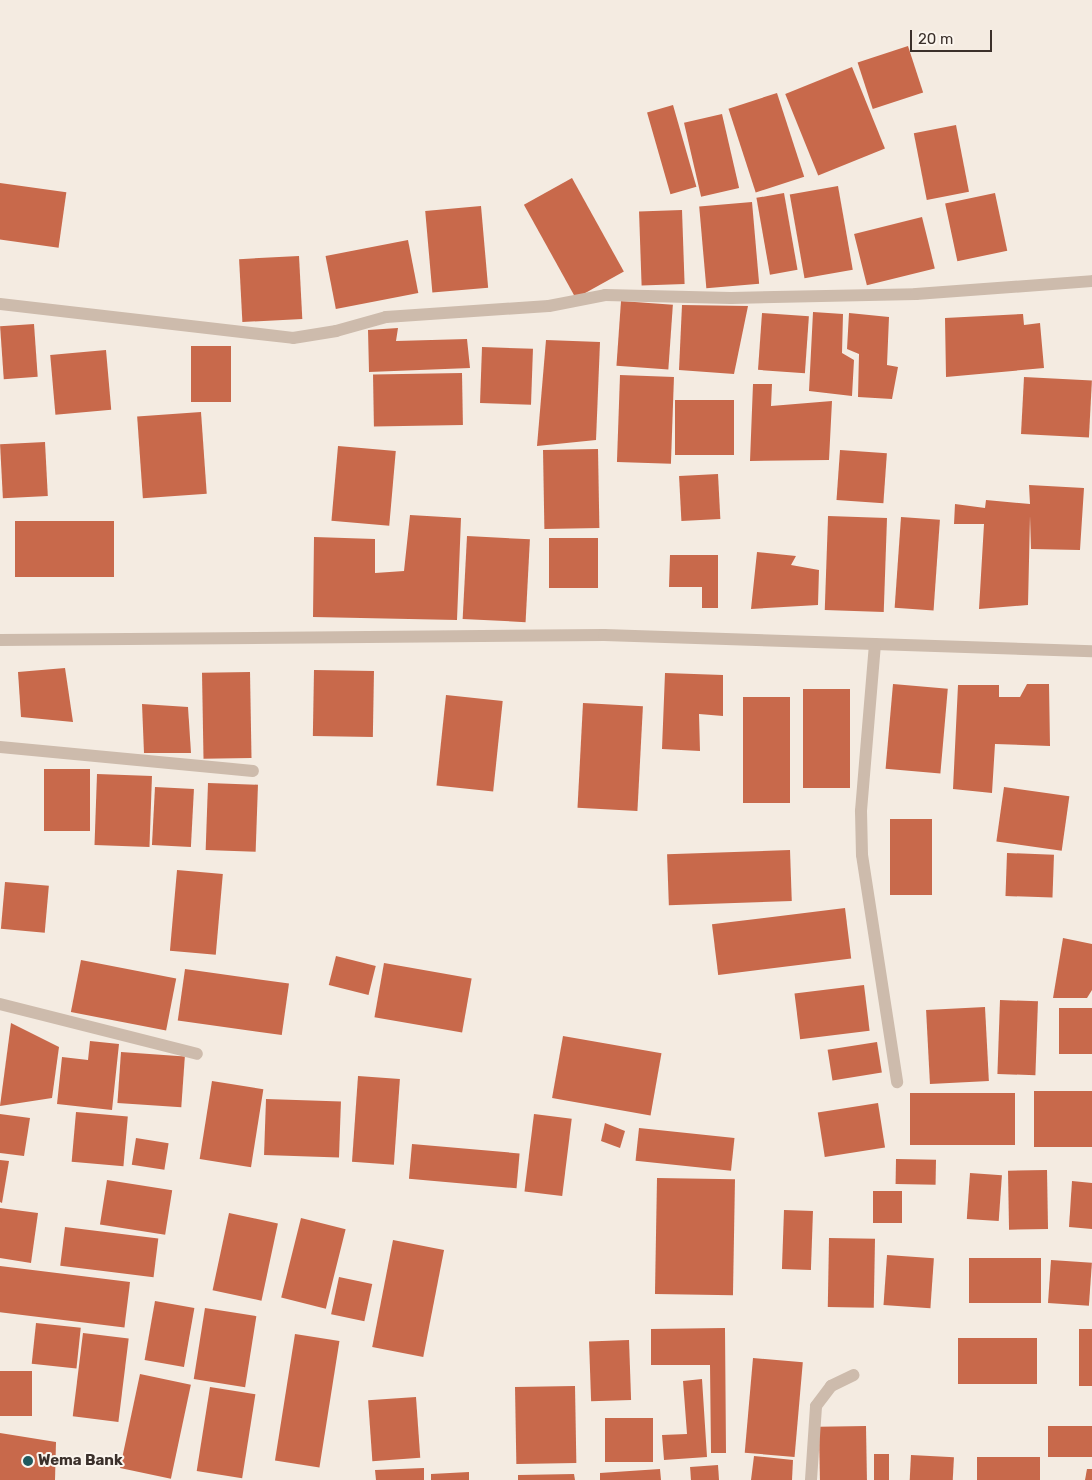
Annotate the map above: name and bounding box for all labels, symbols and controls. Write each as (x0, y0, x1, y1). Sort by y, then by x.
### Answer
scale bar (912, 20, 994, 52)
text: 20 m (918, 30, 953, 48)
place label: Wema Bank (38, 1452, 123, 1470)
marker: Wema Bank (22, 1455, 34, 1467)

